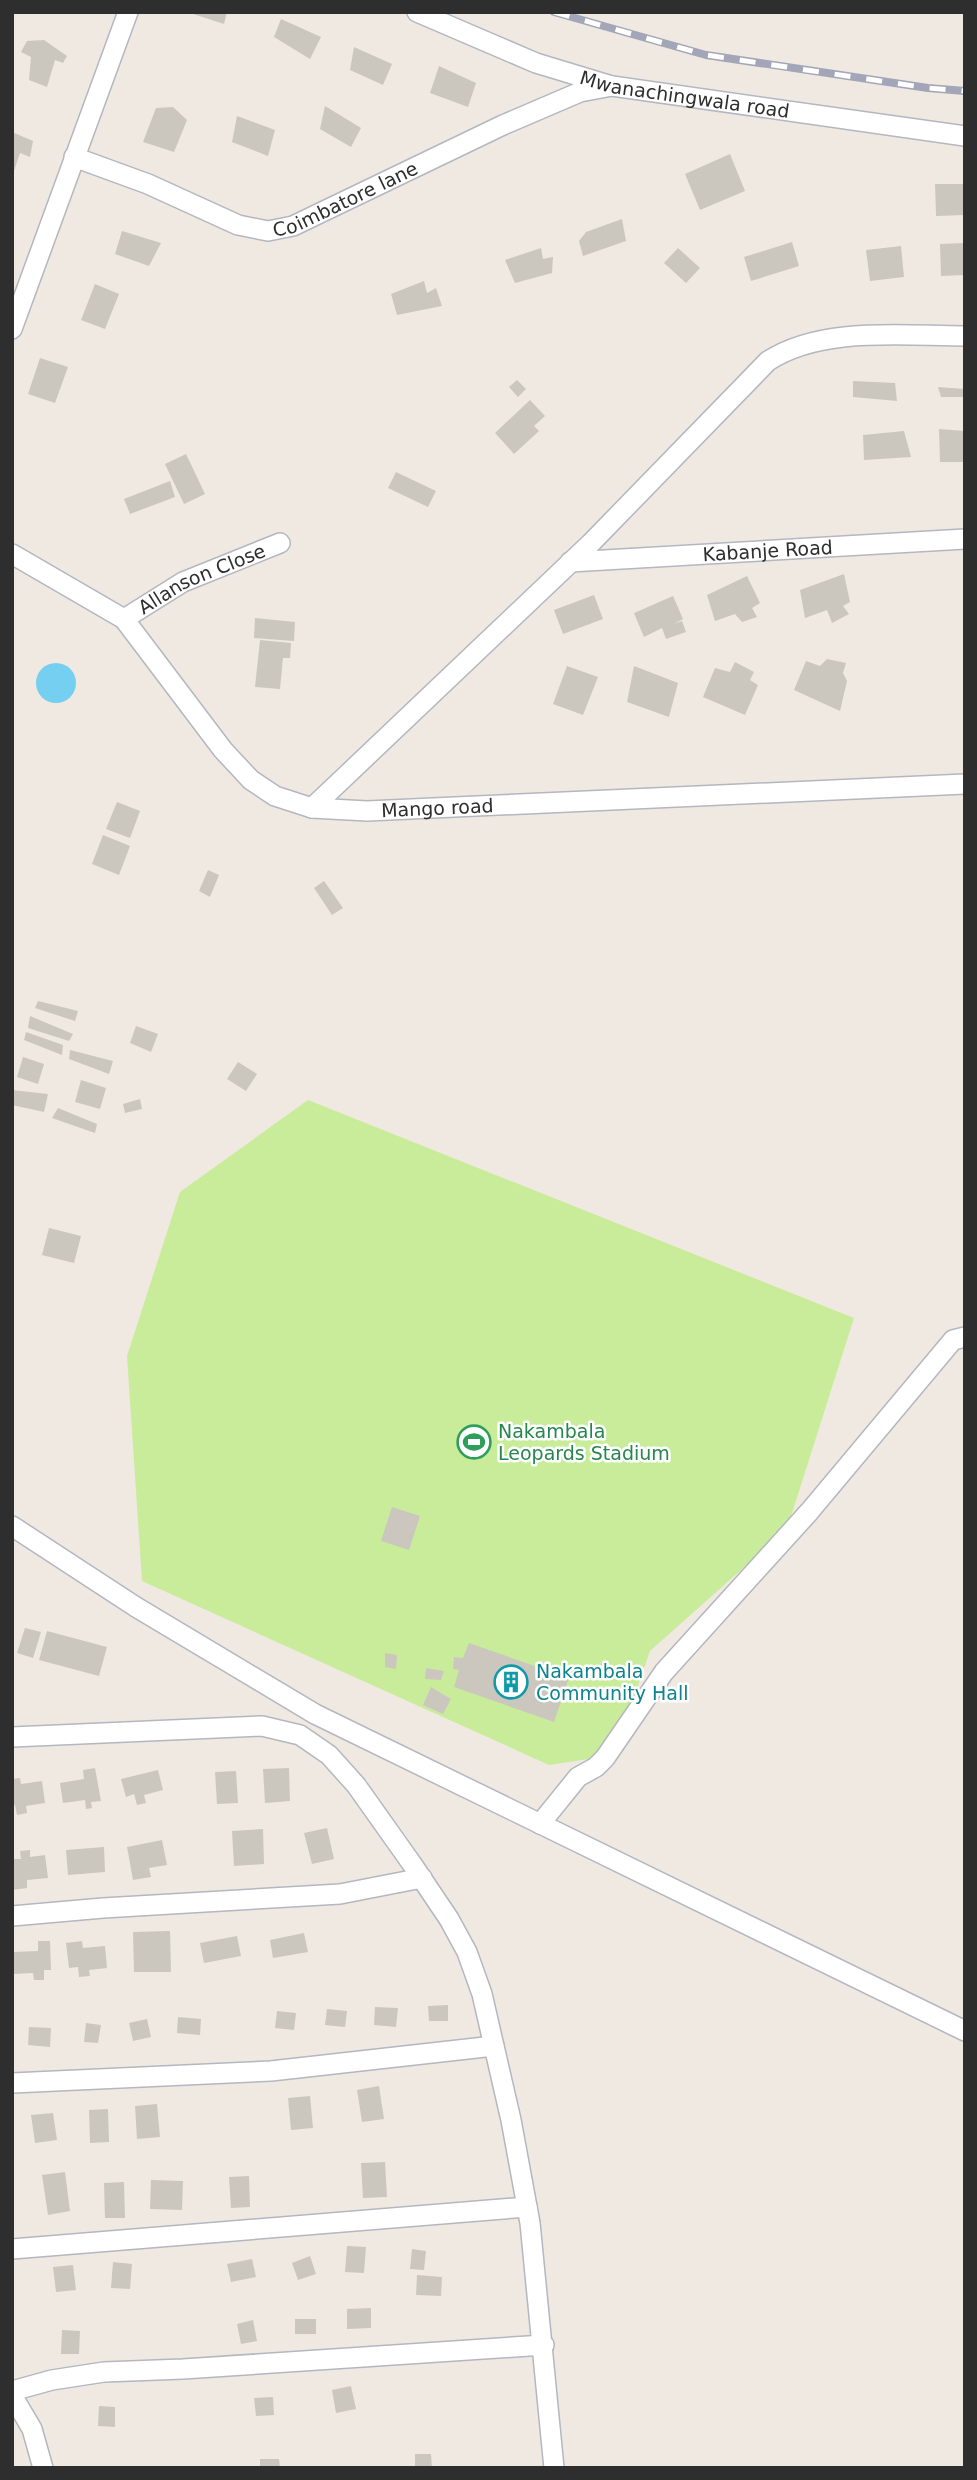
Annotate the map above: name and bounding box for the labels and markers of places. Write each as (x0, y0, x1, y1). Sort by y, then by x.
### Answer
place label: Nakambala Leopards Stadium (498, 1420, 670, 1464)
sports icon: Nakambala Leopards Stadium (455, 1423, 493, 1461)
place label: Nakambala Community Hall (536, 1660, 689, 1704)
building icon: Nakambala Community Hall (492, 1663, 530, 1701)

